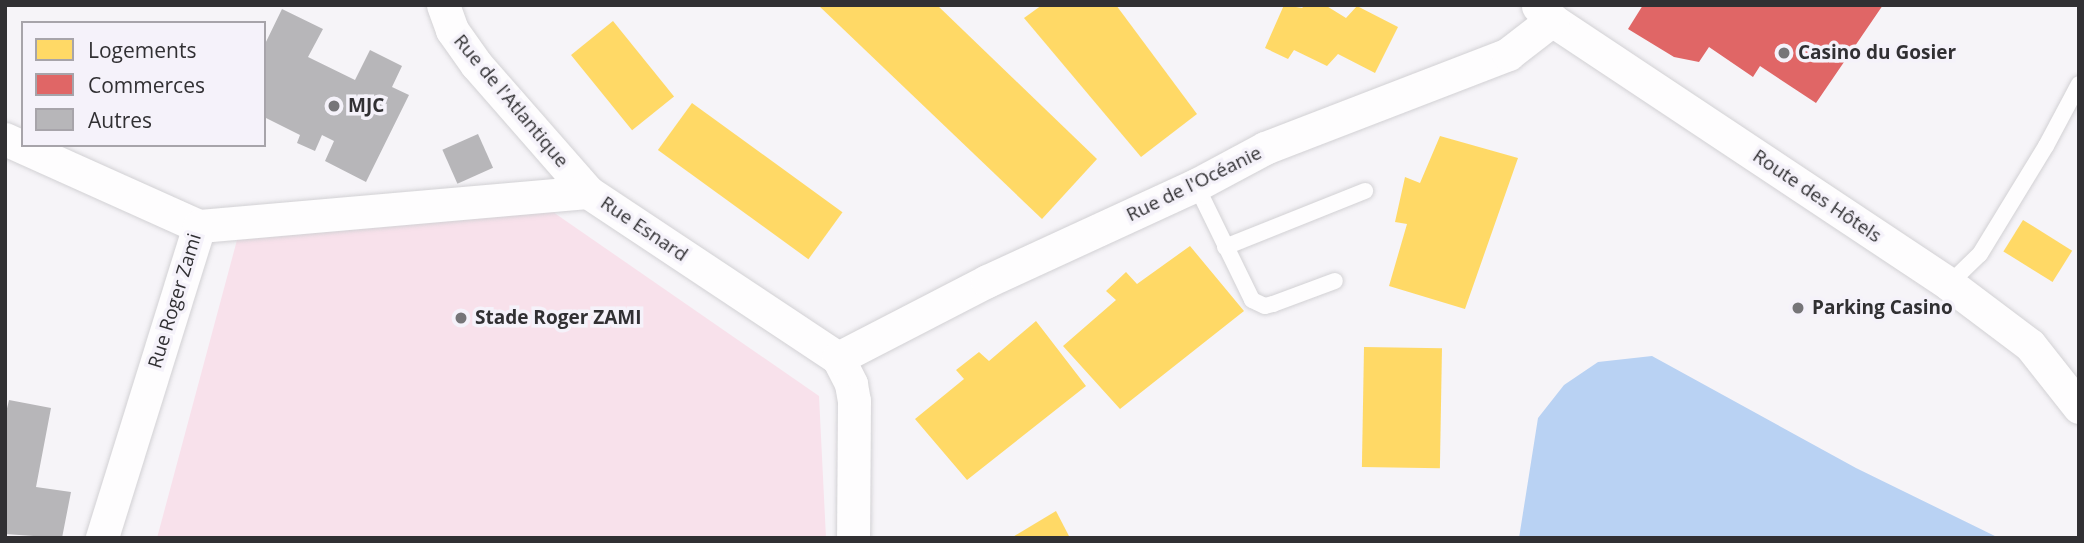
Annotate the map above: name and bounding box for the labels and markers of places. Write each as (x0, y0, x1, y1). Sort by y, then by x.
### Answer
place label: Casino du Gosier (1798, 42, 1956, 64)
marker: Casino du Gosier (1776, 45, 1792, 61)
place label: MJC (348, 95, 384, 117)
marker: MJC (326, 98, 342, 114)
place label: Parking Casino (1812, 297, 1953, 319)
marker: Parking Casino (1790, 300, 1806, 316)
place label: Stade Roger ZAMI (475, 307, 642, 329)
marker: Stade Roger ZAMI (453, 310, 469, 326)

